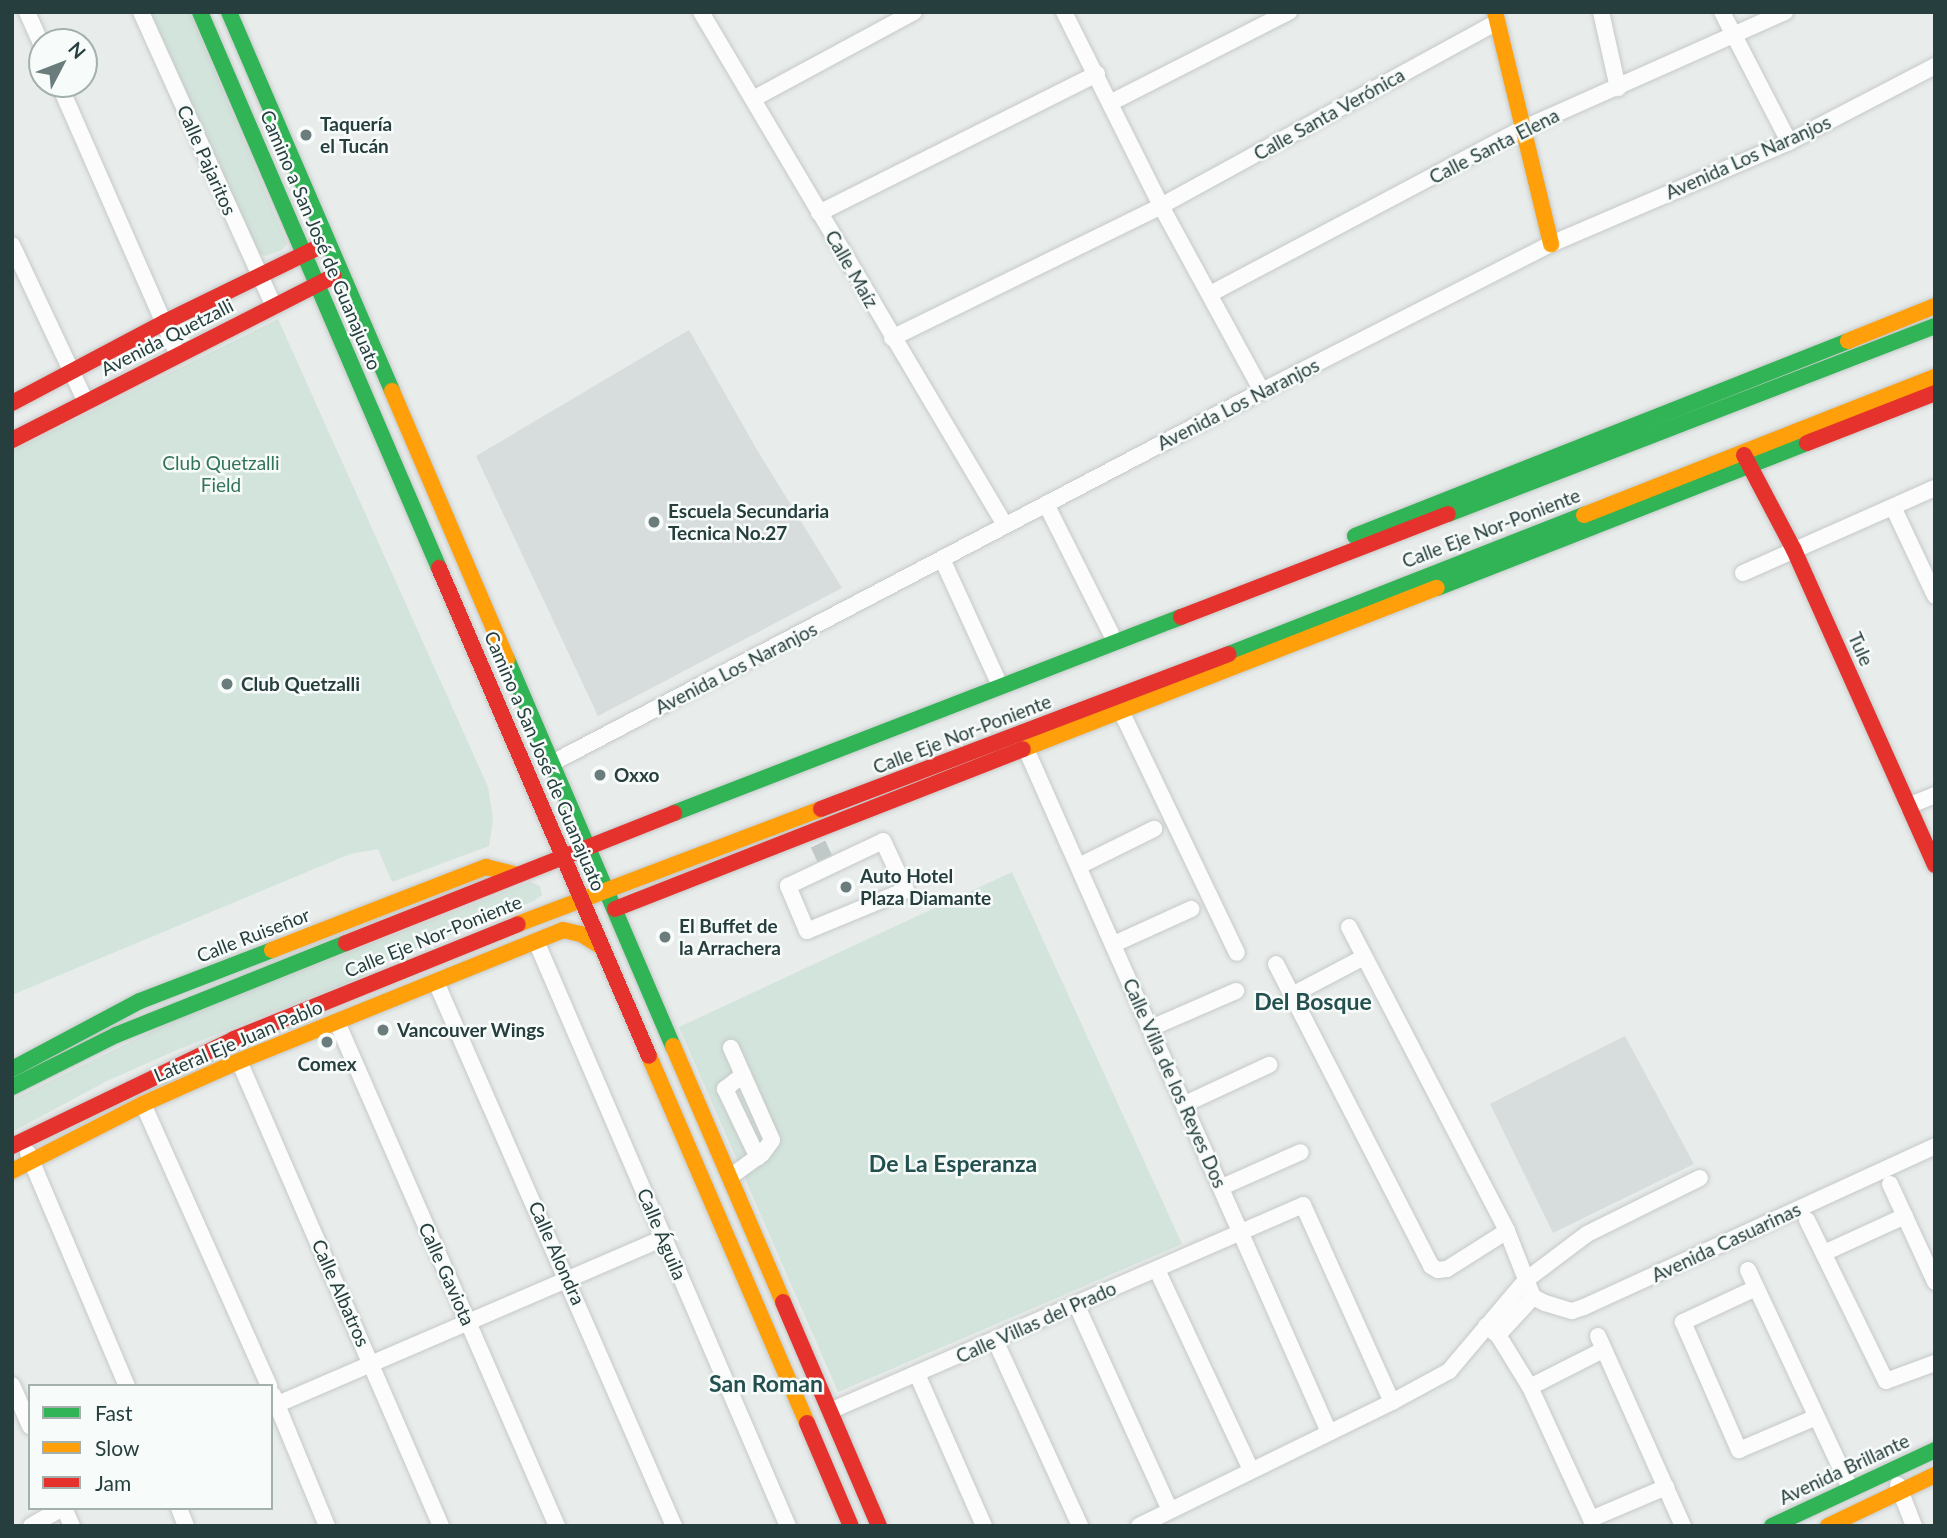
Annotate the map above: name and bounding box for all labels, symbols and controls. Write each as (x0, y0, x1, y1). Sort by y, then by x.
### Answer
north arrow (28, 28, 98, 98)
text: N (64, 37, 91, 63)
street label: Calle Santa Verónica (1249, 63, 1409, 165)
street label: Calle Pajaritos (173, 102, 241, 218)
street label: Calle Santa Elena (1425, 103, 1563, 189)
street label: Camino a San José de Guanajuato (256, 106, 386, 374)
street label: Avenida Los Naranjos (1662, 110, 1834, 204)
place label: Taquería el Tucán (320, 113, 392, 157)
marker: Taquería el Tucán (298, 127, 314, 143)
street label: Calle Maíz (821, 226, 883, 312)
street label: Avenida Quetzalli (97, 294, 237, 380)
street label: Avenida Los Naranjos (1153, 353, 1323, 455)
park label: Club Quetzalli Field (162, 452, 280, 496)
street label: Calle Eje Nor-Poniente (1399, 483, 1583, 573)
place label: Escuela Secundaria Tecnica No.27 (668, 500, 829, 544)
marker: Escuela Secundaria Tecnica No.27 (646, 514, 662, 530)
street label: Avenida Los Naranjos (651, 617, 821, 719)
street label: Camino a San José de Guanajuato (480, 627, 610, 895)
street label: Tule (1844, 629, 1878, 669)
place label: Club Quetzalli (241, 673, 360, 695)
marker: Club Quetzalli (219, 676, 235, 692)
street label: Calle Eje Nor-Poniente (870, 689, 1054, 779)
place label: Oxxo (614, 764, 659, 786)
marker: Oxxo (592, 767, 608, 783)
place label: Auto Hotel Plaza Diamante (860, 865, 991, 909)
marker: Auto Hotel Plaza Diamante (838, 879, 854, 895)
street label: Calle Eje Nor-Poniente (341, 890, 525, 982)
street label: Calle Ruiseñor (193, 903, 313, 967)
place label: El Buffet de la Arrachera (679, 915, 781, 959)
marker: El Buffet de la Arrachera (657, 929, 673, 945)
street label: Calle Villa de los Reyes Dos (1118, 974, 1232, 1192)
district label: Del Bosque (1254, 987, 1372, 1015)
street label: Lateral Eje Juan Pablo (150, 995, 326, 1087)
place label: Vancouver Wings (397, 1019, 545, 1041)
marker: Vancouver Wings (375, 1022, 391, 1038)
marker: Comex (319, 1034, 335, 1050)
place label: Comex (297, 1053, 357, 1075)
district label: De La Esperanza (869, 1149, 1037, 1177)
street label: Calle Águila (632, 1185, 692, 1283)
street label: Calle Alondra (524, 1197, 590, 1309)
street label: Avenida Casuarinas (1648, 1197, 1804, 1287)
street label: Calle Gaviota (414, 1219, 480, 1329)
street label: Calle Albatros (307, 1236, 375, 1350)
street label: Calle Villas del Prado (952, 1276, 1120, 1368)
district label: San Roman (709, 1369, 823, 1397)
legend (28, 1384, 273, 1510)
text: Fast (95, 1400, 132, 1425)
street label: Avenida Brillante (1775, 1429, 1913, 1509)
text: Slow (95, 1435, 139, 1460)
text: Jam (95, 1470, 131, 1495)

